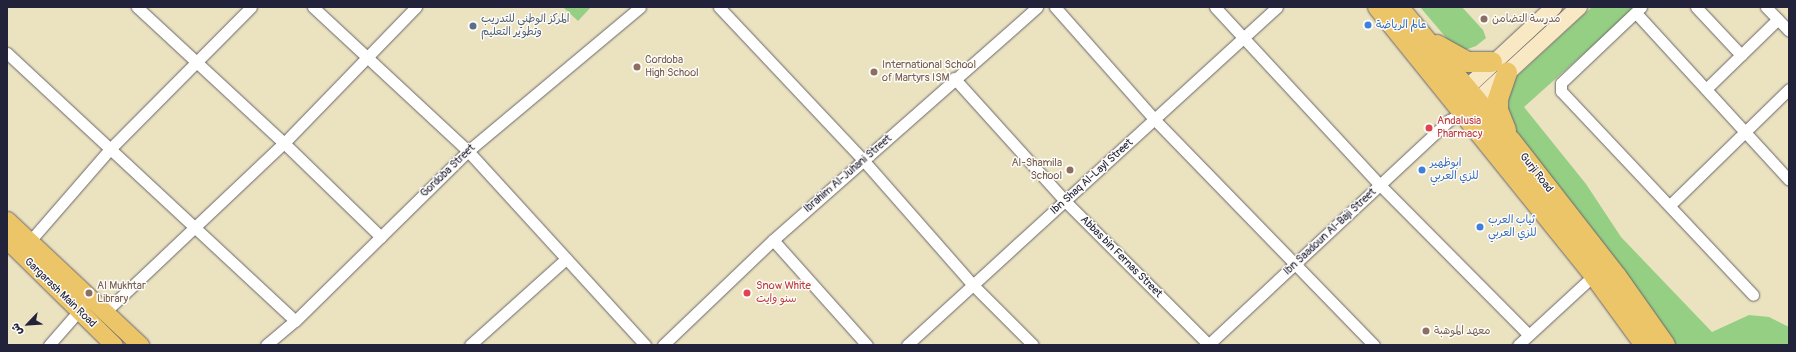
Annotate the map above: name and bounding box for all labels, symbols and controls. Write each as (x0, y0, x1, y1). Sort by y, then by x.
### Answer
place label: مدرسة التضامن (1492, 12, 1561, 26)
place label: المركز الوطني للتدريب وتطوير التعليم (481, 13, 570, 39)
marker: مدرسة التضامن (1479, 14, 1489, 24)
place label: عالم الرياضة (1376, 18, 1427, 32)
marker: عالم الرياضة (1363, 20, 1373, 30)
marker: المركز الوطني للتدريب وتطوير التعليم (468, 21, 478, 31)
place label: Cordoba High School (645, 54, 699, 80)
place label: International School of Martyrs ISM (882, 59, 976, 85)
marker: Cordoba High School (632, 62, 642, 72)
marker: International School of Martyrs ISM (869, 67, 879, 77)
place label: Andalusia Pharmacy (1437, 115, 1482, 141)
marker: Andalusia Pharmacy (1424, 123, 1434, 133)
street label: Ibrahim Al-Juhani Street (801, 132, 895, 216)
street label: Ibn Shaq Al-Layl Street (1048, 136, 1136, 218)
street label: Gordoba Street (418, 142, 478, 200)
street label: Gurji Road (1517, 151, 1555, 195)
place label: Al-Shamila School (1011, 157, 1062, 183)
place label: ابوظهير للزي العربي (1430, 157, 1479, 183)
marker: Al-Shamila School (1065, 165, 1075, 175)
marker: ابوظهير للزي العربي (1417, 165, 1427, 175)
street label: Ibn Saadoun Al-Baji Street (1281, 186, 1379, 278)
street label: Abbas bin Fernas Street (1077, 213, 1165, 301)
place label: ثياب العرب للزي العربي (1488, 214, 1537, 240)
marker: ثياب العرب للزي العربي (1475, 222, 1485, 232)
street label: Gargarash Main Road (21, 255, 99, 331)
place label: Al Mukhtar Library (97, 280, 146, 306)
place label: Snow White سنو وايت (756, 280, 811, 306)
marker: Snow White سنو وايت (741, 287, 753, 299)
marker: Al Mukhtar Library (84, 288, 94, 298)
north arrow (8, 304, 48, 344)
text: ش (8, 321, 25, 338)
place label: معهد الموهبة (1434, 324, 1491, 338)
marker: معهد الموهبة (1421, 326, 1431, 336)

